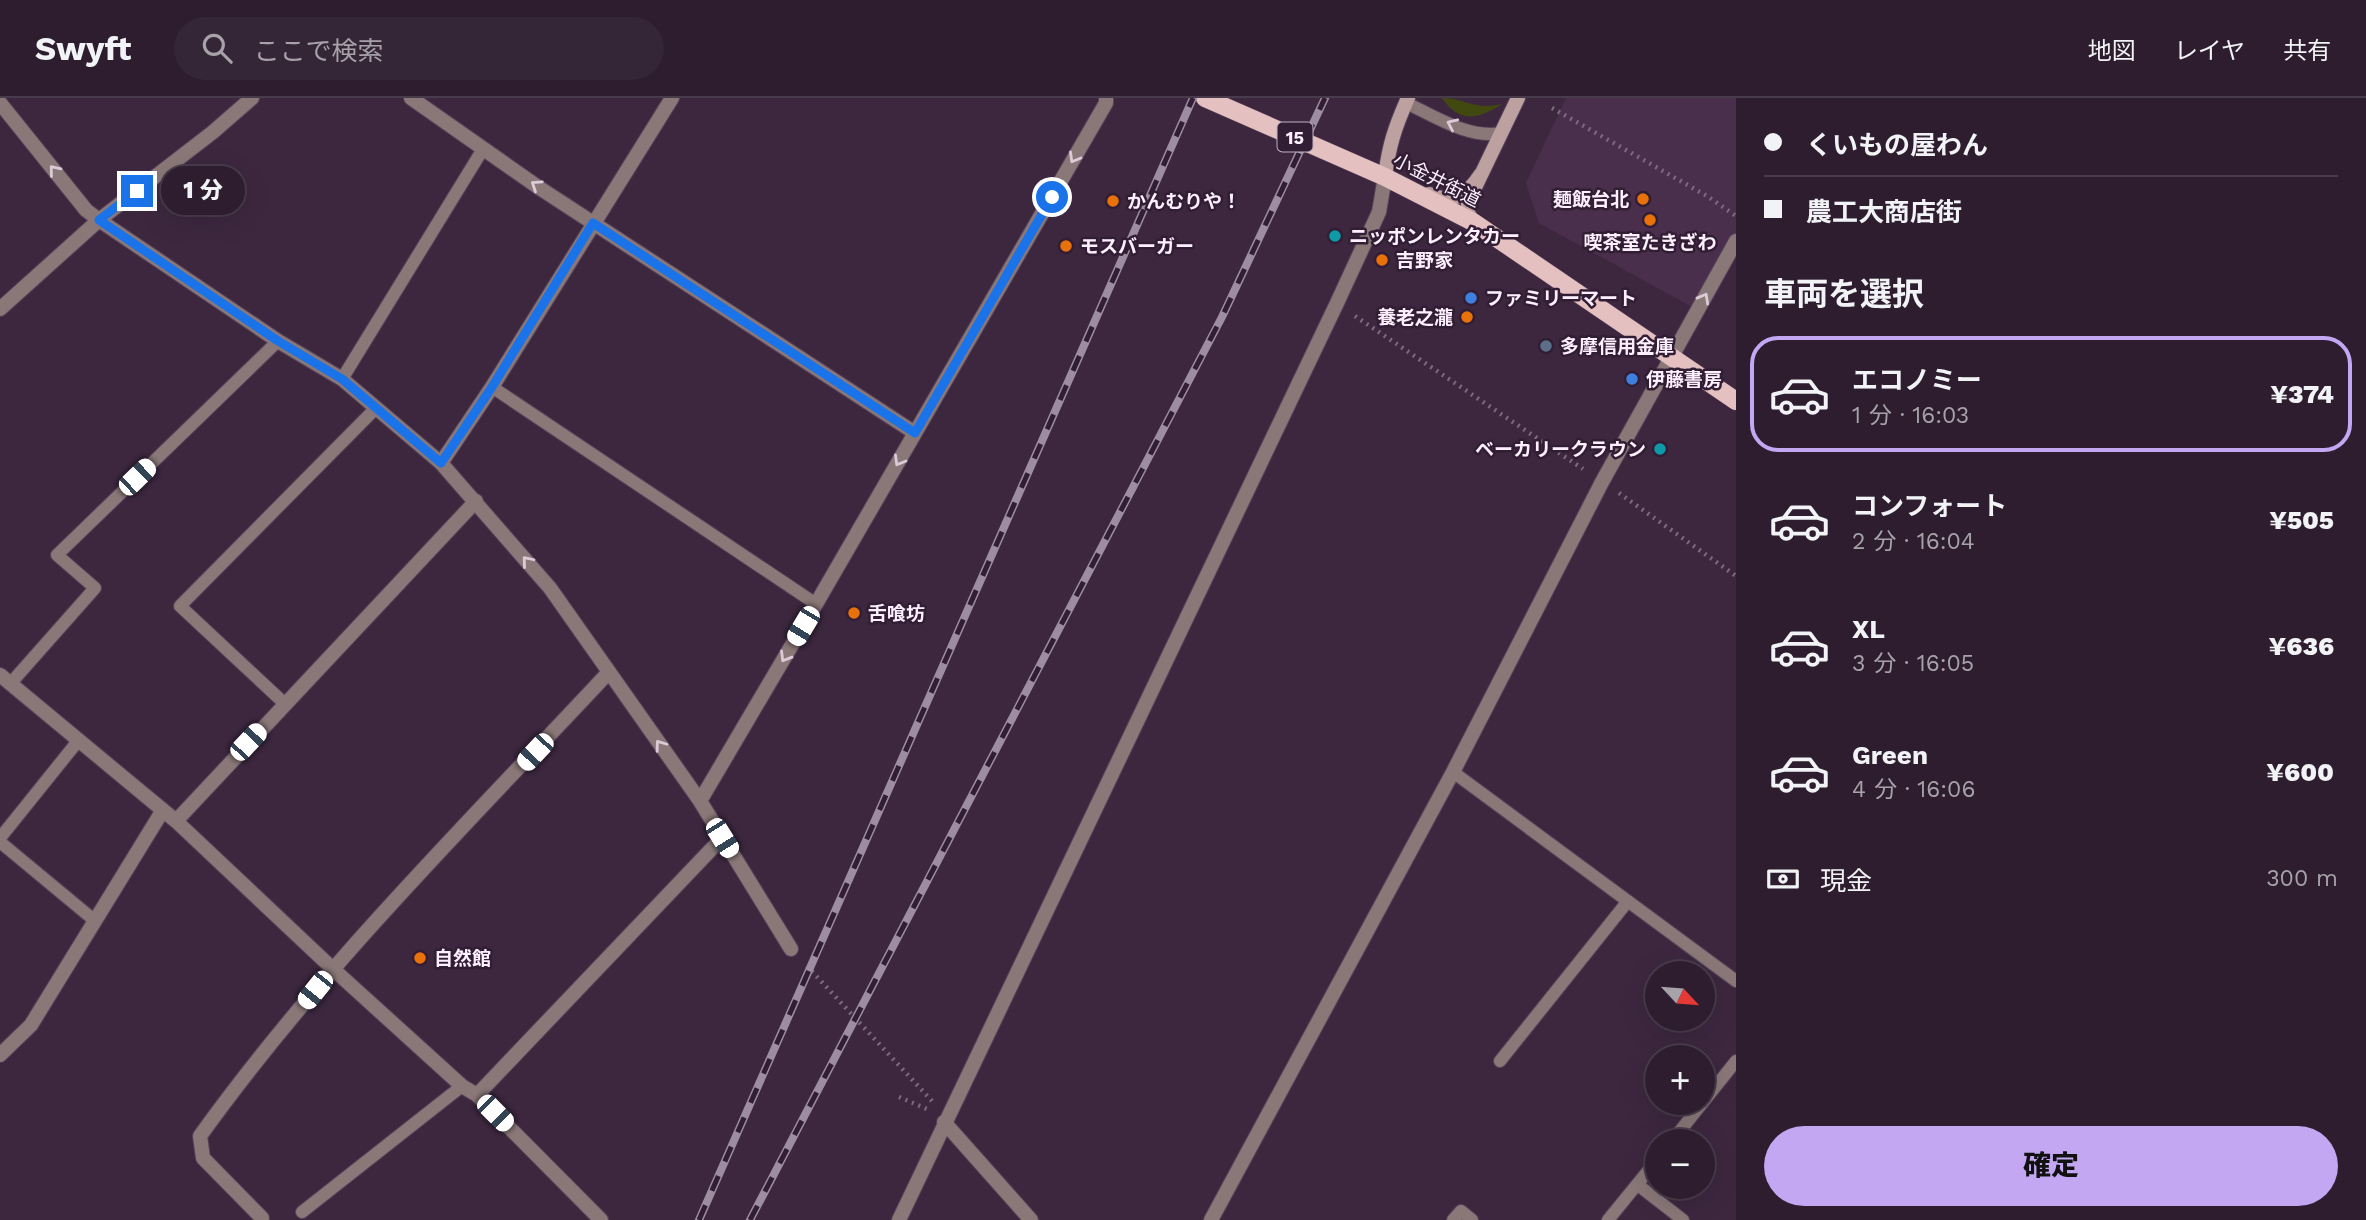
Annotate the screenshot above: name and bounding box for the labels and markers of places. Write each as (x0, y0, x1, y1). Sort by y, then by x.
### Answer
place label: 麺飯台北 (1553, 188, 1629, 211)
place label: かんむりや！ (1127, 190, 1241, 213)
marker: 麺飯台北 (1635, 191, 1651, 207)
marker: かんむりや！ (1105, 193, 1121, 209)
marker: 喫茶室たきざわ (1642, 212, 1658, 228)
place label: ニッポンレンタカー (1349, 225, 1520, 248)
marker: ニッポンレンタカー (1327, 228, 1343, 244)
place label: 喫茶室たきざわ (1583, 231, 1717, 254)
place label: モスバーガー (1080, 235, 1194, 258)
marker: モスバーガー (1058, 238, 1074, 254)
place label: 吉野家 (1396, 249, 1453, 272)
marker: 吉野家 (1374, 252, 1390, 268)
place label: ファミリーマート (1485, 287, 1637, 310)
marker: ファミリーマート (1463, 290, 1479, 306)
place label: 養老之瀧 (1377, 306, 1453, 329)
marker: 養老之瀧 (1459, 309, 1475, 325)
place label: 多摩信用金庫 (1560, 335, 1674, 358)
marker: 多摩信用金庫 (1538, 338, 1554, 354)
place label: 伊藤書房 (1646, 368, 1722, 391)
marker: 伊藤書房 (1624, 371, 1640, 387)
place label: ベーカリークラウン (1475, 438, 1646, 461)
marker: ベーカリークラウン (1652, 441, 1668, 457)
place label: 舌喰坊 (868, 602, 925, 625)
marker: 舌喰坊 (846, 605, 862, 621)
place label: 自然館 (434, 947, 491, 970)
marker: 自然館 (412, 950, 428, 966)

